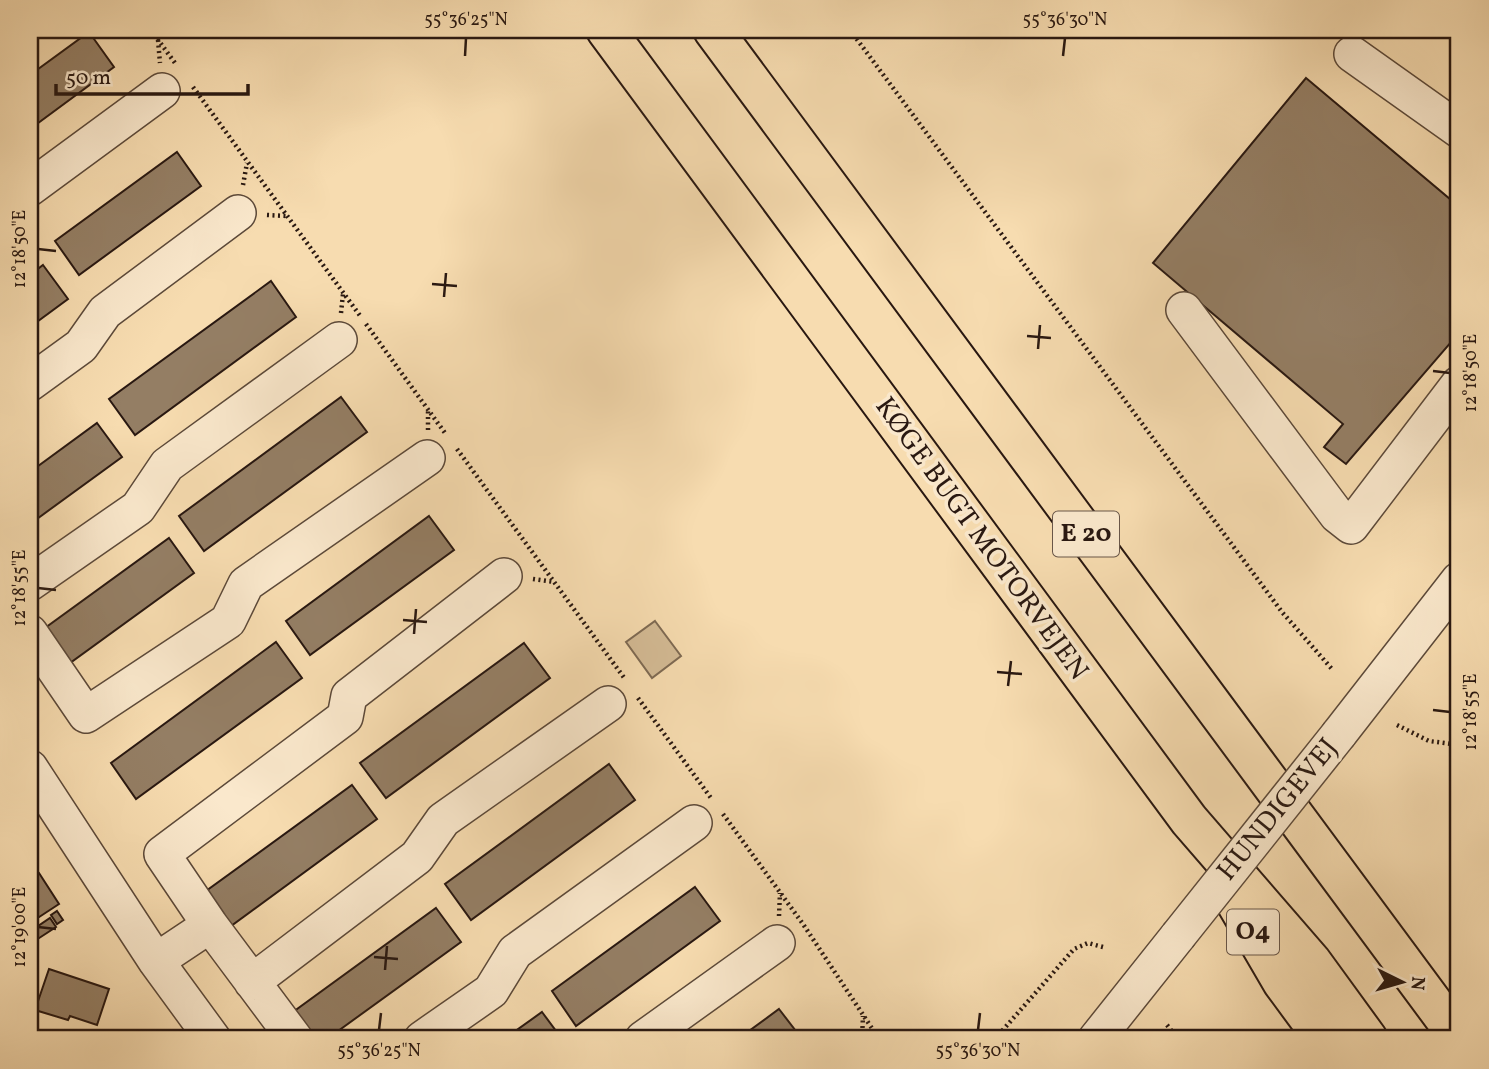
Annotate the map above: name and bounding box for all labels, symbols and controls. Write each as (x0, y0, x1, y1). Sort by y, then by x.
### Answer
text: 55°36'25"N (424, 8, 508, 33)
text: 55°36'30"N (1023, 8, 1107, 33)
scale bar (56, 52, 248, 96)
text: 50 m (66, 64, 111, 93)
text: 12°18'50"E (8, 210, 33, 288)
text: 12°18'50"E (1459, 334, 1484, 412)
street label: KØGE BUGT MOTORVEJEN (865, 389, 1097, 689)
road number: E 20 (1053, 512, 1119, 556)
text: 12°18'55"E (8, 549, 33, 627)
text: 12°18'55"E (1459, 673, 1484, 751)
street label: HUNDIGEVEJ (1208, 730, 1348, 890)
text: 12°19'00"E (8, 886, 33, 967)
road number: O4 (1227, 909, 1279, 954)
north arrow (1366, 946, 1436, 1016)
text: N (1403, 975, 1430, 992)
text: 55°36'25"N (337, 1039, 421, 1064)
text: 55°36'30"N (936, 1039, 1020, 1064)

